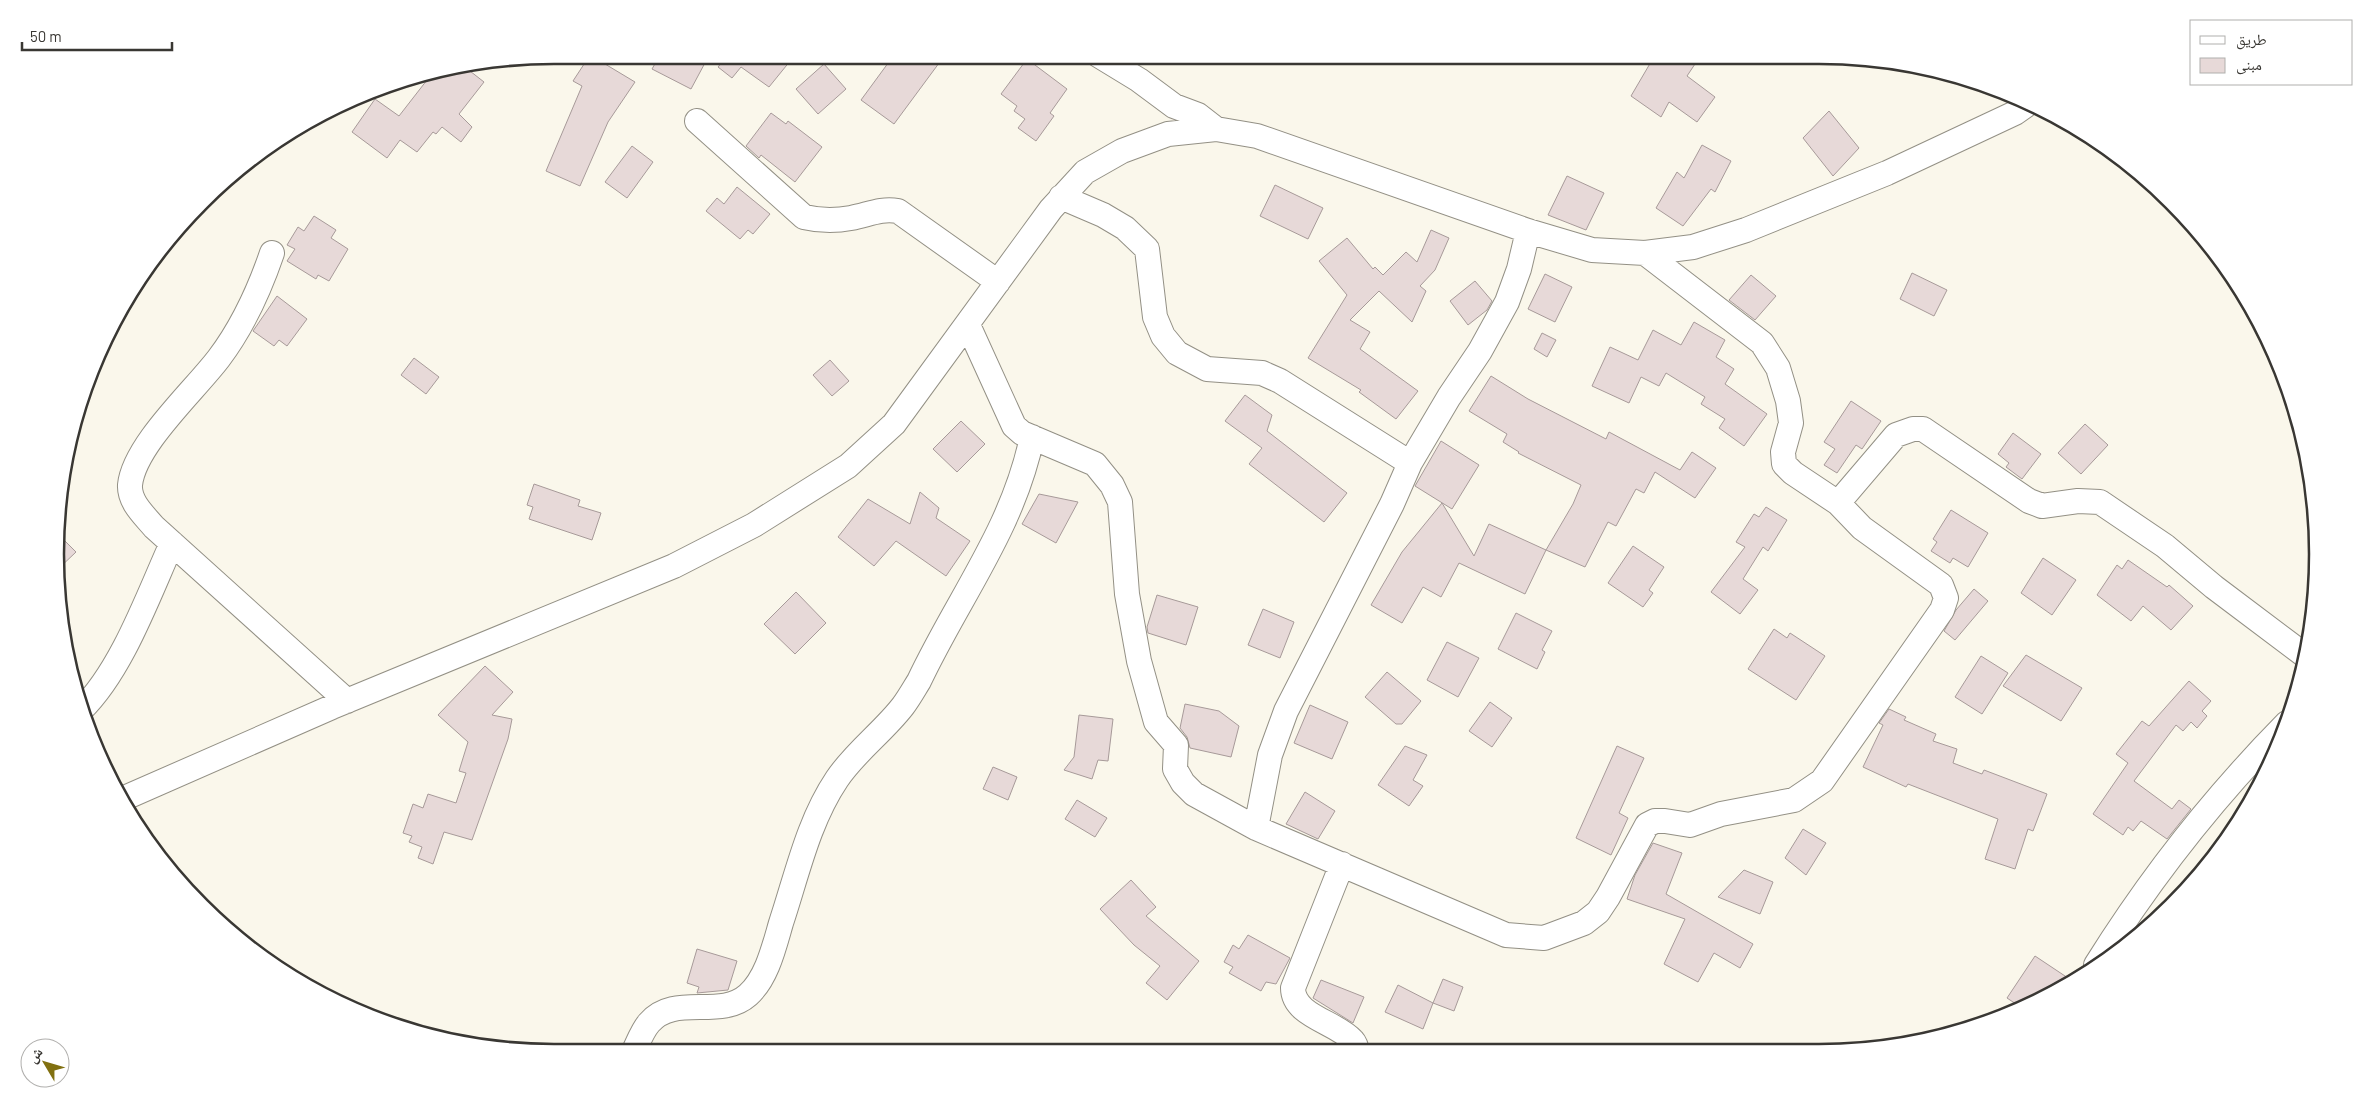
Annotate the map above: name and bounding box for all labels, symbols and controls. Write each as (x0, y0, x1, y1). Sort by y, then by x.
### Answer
scale bar (22, 20, 172, 52)
legend (2190, 20, 2353, 85)
text: 50 m (30, 27, 62, 45)
text: طريق (2236, 30, 2267, 50)
text: مبنى (2236, 55, 2262, 75)
north arrow (20, 1038, 70, 1088)
text: ش (23, 1043, 47, 1066)

